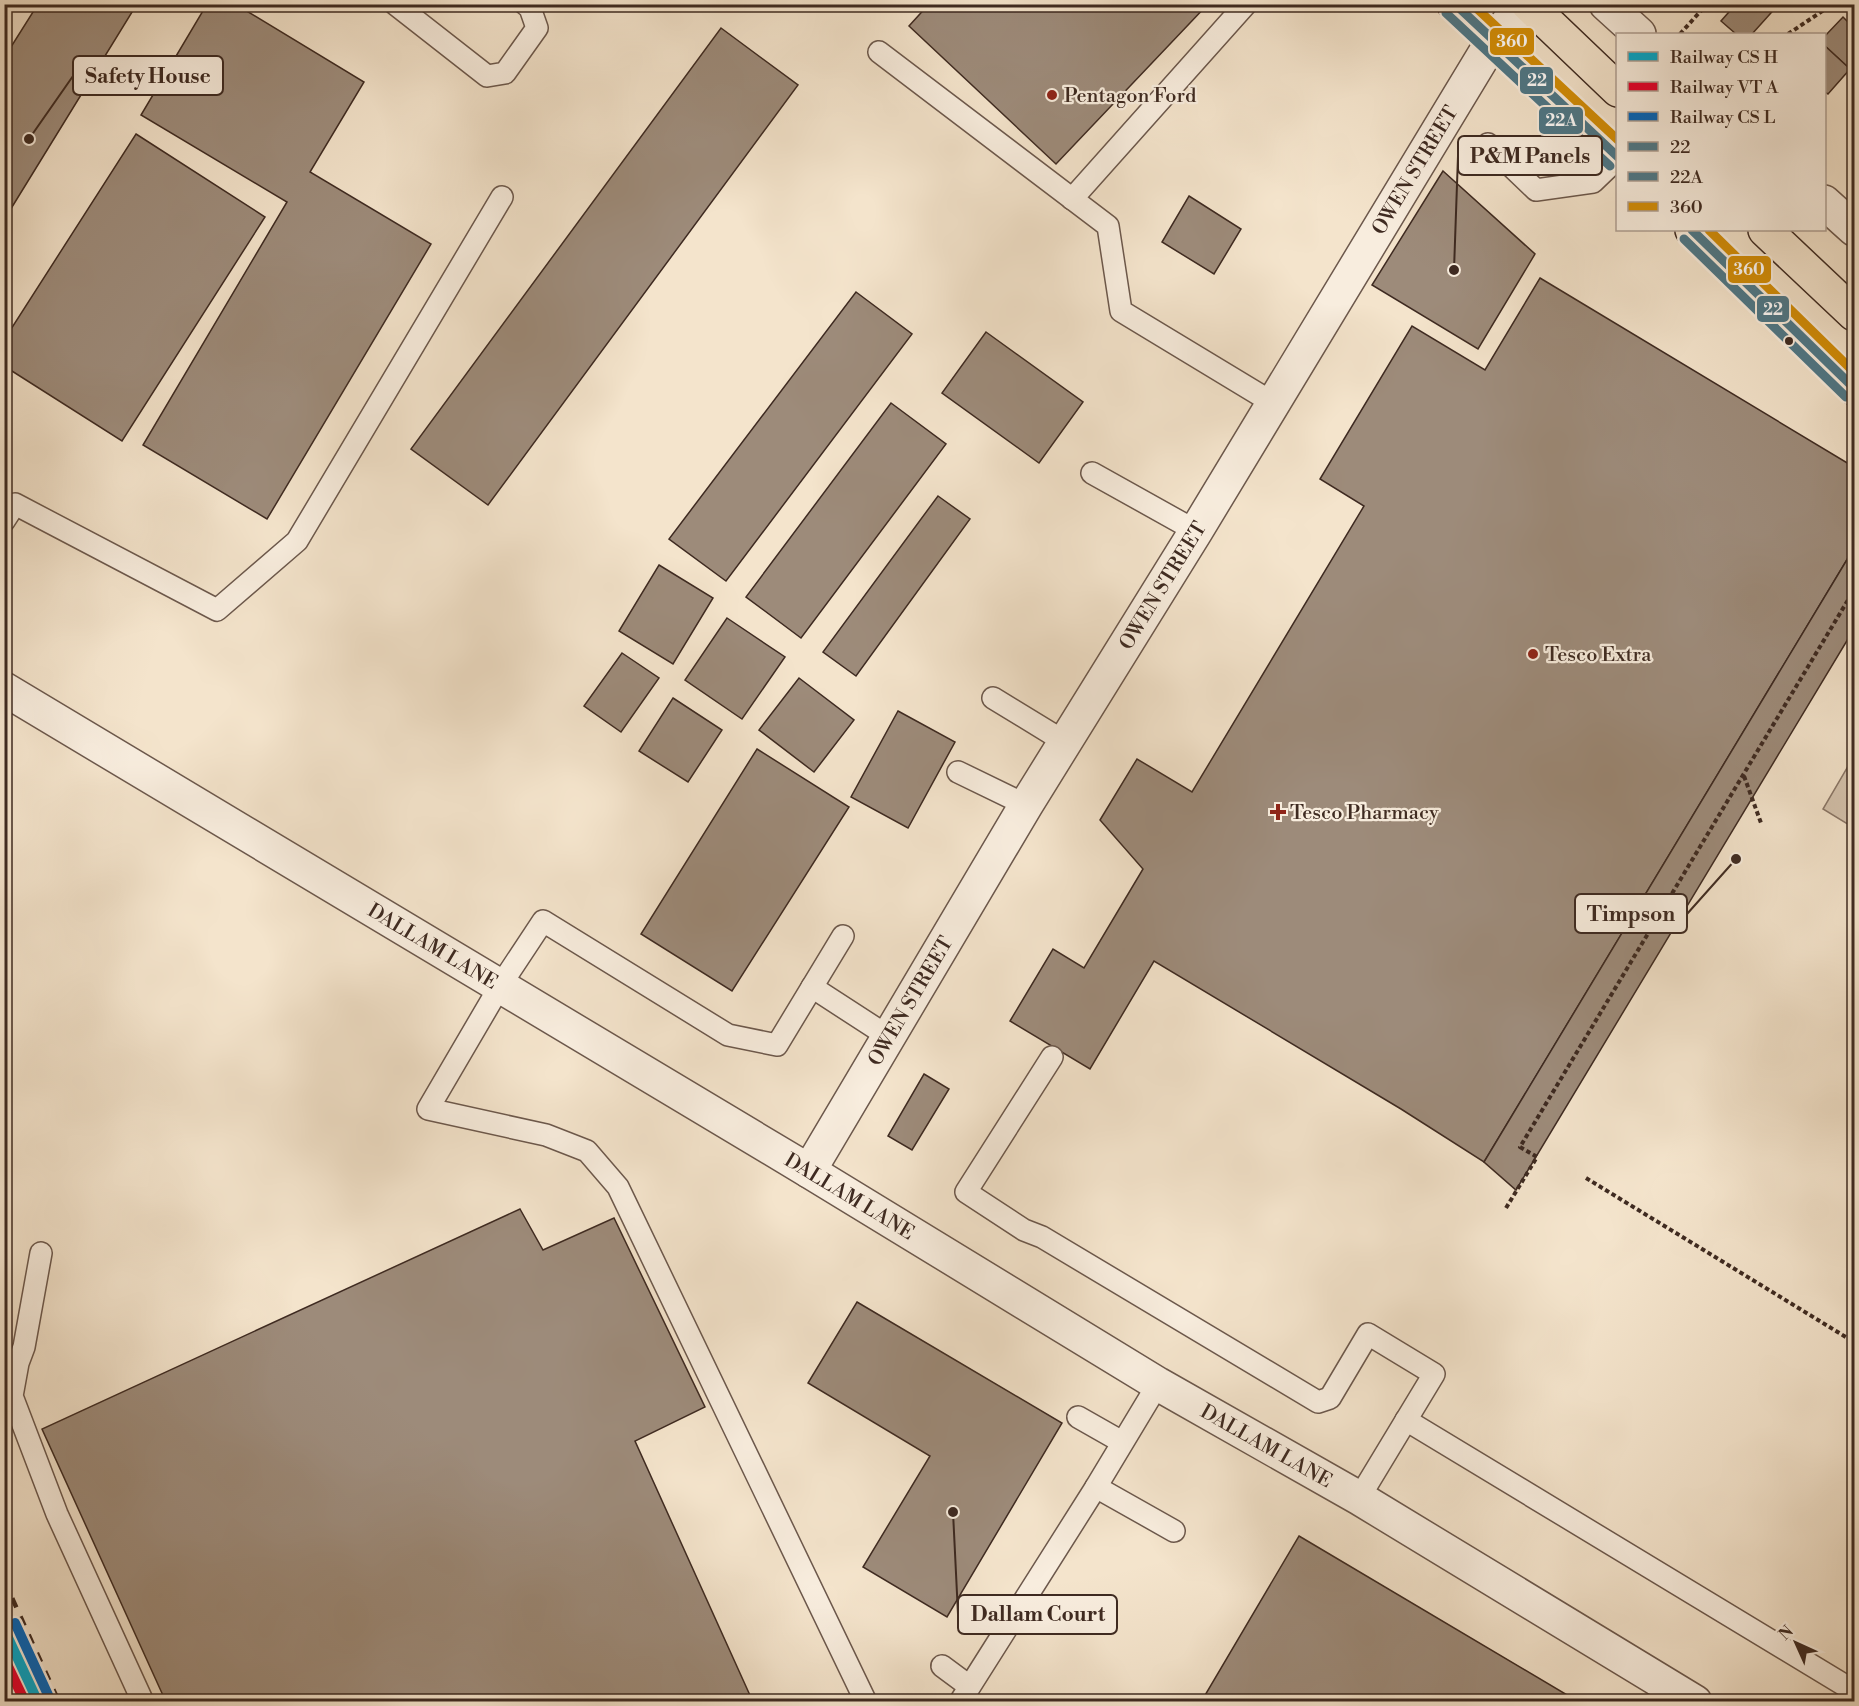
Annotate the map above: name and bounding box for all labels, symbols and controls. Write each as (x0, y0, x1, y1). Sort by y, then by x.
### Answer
line badge: 360 (1489, 27, 1535, 56)
text: 360 (1496, 32, 1528, 52)
legend (1616, 33, 1826, 231)
text: Railway CS H (1670, 46, 1779, 69)
callout: Safety House (73, 56, 223, 95)
text: Safety House (85, 64, 211, 90)
line badge: 22 (1519, 66, 1554, 95)
text: 22 (1527, 71, 1547, 91)
text: Railway VT A (1670, 76, 1779, 99)
place label: Pentagon Ford (1064, 84, 1197, 109)
marker: Pentagon Ford (1045, 88, 1059, 102)
street label: OWEN STREET (1367, 102, 1464, 240)
line badge: 22A (1538, 106, 1584, 135)
text: Railway CS L (1670, 106, 1776, 129)
text: 22A (1545, 111, 1577, 131)
callout: P&M Panels (1458, 136, 1602, 175)
text: 22 (1670, 136, 1691, 159)
text: P&M Panels (1470, 144, 1590, 170)
text: 22A (1670, 166, 1704, 189)
text: 360 (1670, 196, 1703, 219)
line badge: 360 (1727, 255, 1772, 284)
text: 360 (1733, 260, 1765, 280)
line badge: 22 (1756, 295, 1790, 323)
text: 22 (1763, 300, 1783, 320)
unlabelled marker (1783, 335, 1795, 347)
street label: OWEN STREET (1114, 517, 1213, 655)
place label: Tesco Extra (1545, 643, 1652, 668)
marker: Tesco Extra (1526, 647, 1540, 661)
place label: Tesco Pharmacy (1290, 801, 1439, 826)
marker: Tesco Pharmacy (1271, 805, 1285, 819)
callout: Timpson (1575, 894, 1687, 933)
street label: DALLAM LANE (363, 899, 502, 996)
text: Timpson (1587, 902, 1675, 928)
street label: OWEN STREET (863, 932, 959, 1071)
street label: DALLAM LANE (780, 1148, 918, 1246)
street label: DALLAM LANE (1196, 1400, 1336, 1494)
callout: Dallam Court (958, 1595, 1117, 1634)
text: Dallam Court (971, 1602, 1106, 1628)
north arrow (1766, 1613, 1826, 1673)
text: N (1775, 1621, 1798, 1645)

